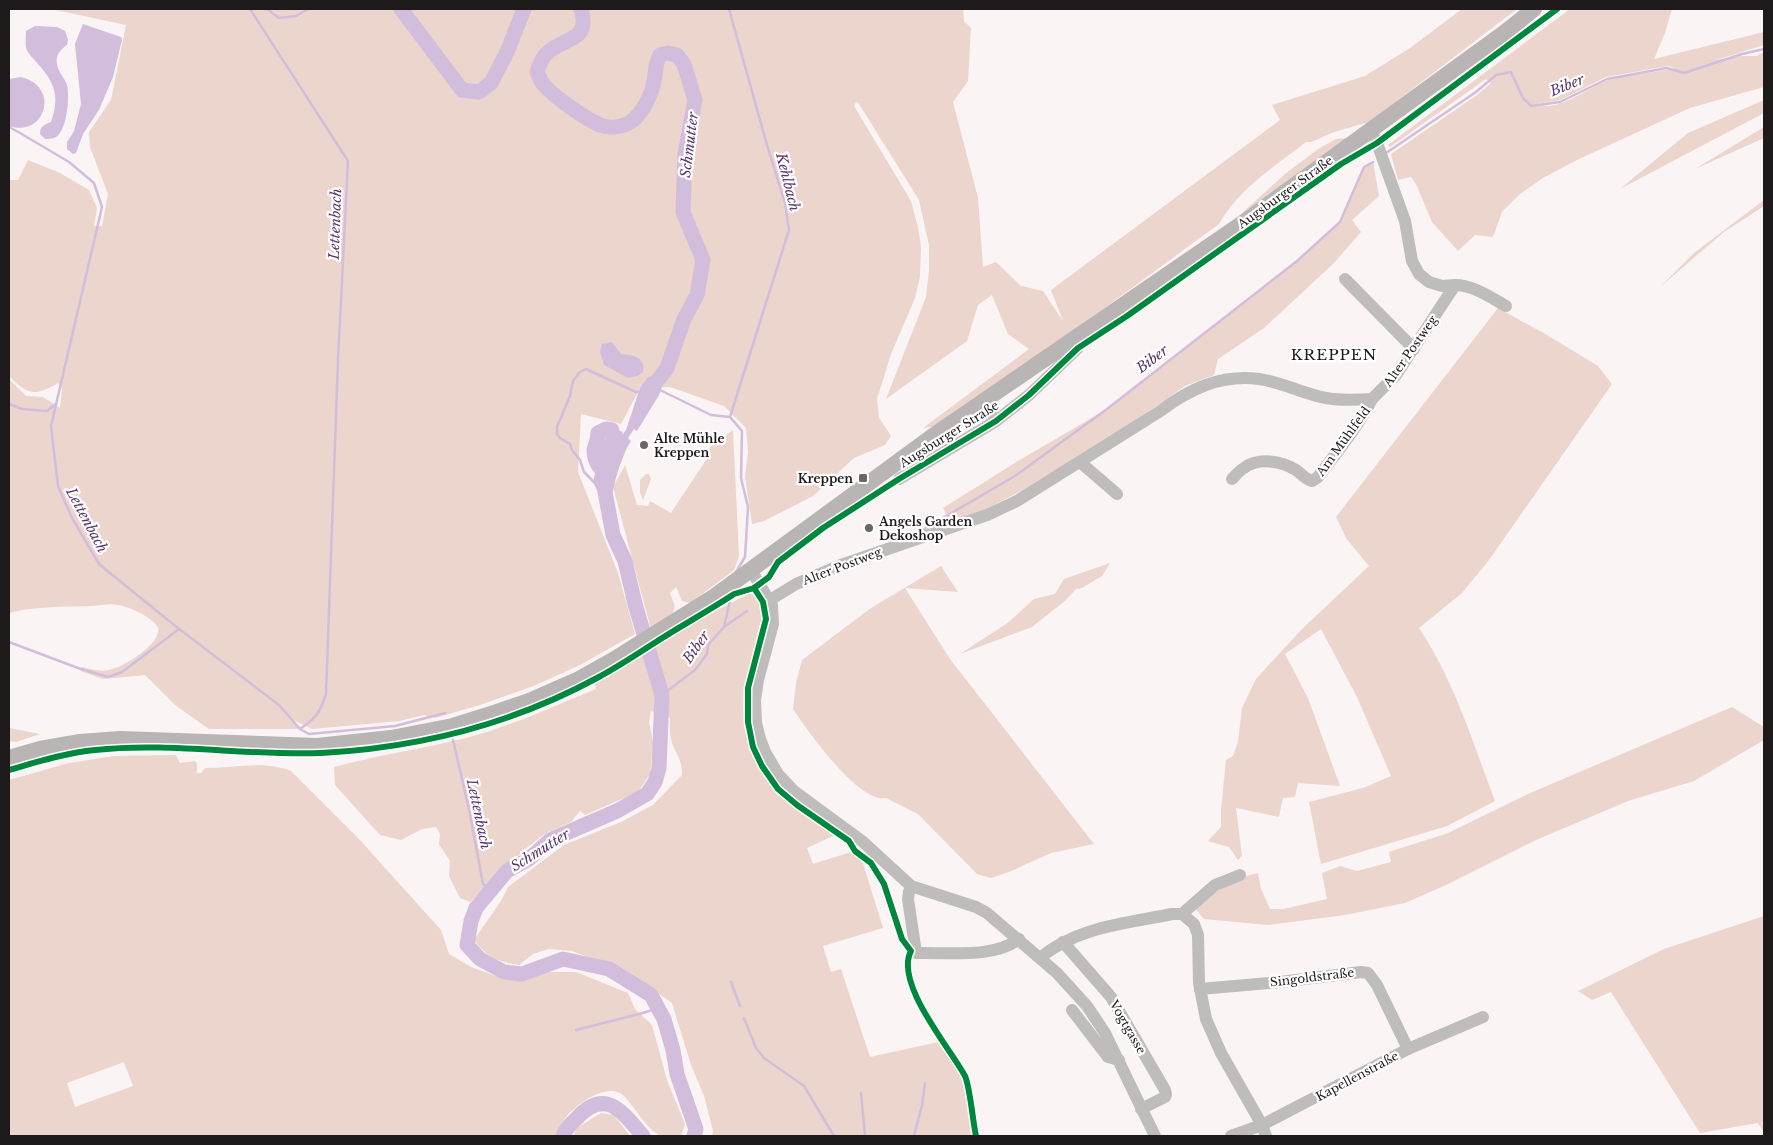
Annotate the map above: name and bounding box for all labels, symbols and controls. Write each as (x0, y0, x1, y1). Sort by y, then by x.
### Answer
water label: Biber (1546, 70, 1587, 100)
water label: Schmutter (676, 111, 702, 179)
water label: Kehlbach (772, 150, 804, 213)
street label: Augsburger Straße (1234, 152, 1336, 232)
water label: Lettenbach (325, 188, 345, 261)
street label: Alter Postweg (1379, 312, 1440, 390)
water label: Biber (1132, 341, 1172, 377)
district label: KREPPEN (1291, 345, 1377, 364)
street label: Augsburger Straße (896, 397, 1001, 471)
street label: Am Mühlfeld (1312, 403, 1373, 480)
place label: Alte Mühle Kreppen (653, 431, 725, 460)
marker: Alte Mühle Kreppen (638, 439, 650, 451)
place label: Kreppen (798, 471, 853, 486)
marker: Kreppen (857, 472, 869, 484)
water label: Lettenbach (62, 483, 112, 556)
place label: Angels Garden Dekoshop (878, 514, 972, 543)
marker: Angels Garden Dekoshop (863, 522, 875, 534)
street label: Alter Postweg (800, 544, 884, 588)
water label: Biber (678, 627, 714, 667)
water label: Lettenbach (463, 776, 495, 851)
water label: Schmutter (507, 825, 573, 875)
street label: Singoldstraße (1269, 964, 1355, 990)
street label: Vogtgasse (1106, 997, 1149, 1057)
street label: Kapellenstraße (1313, 1048, 1401, 1104)

